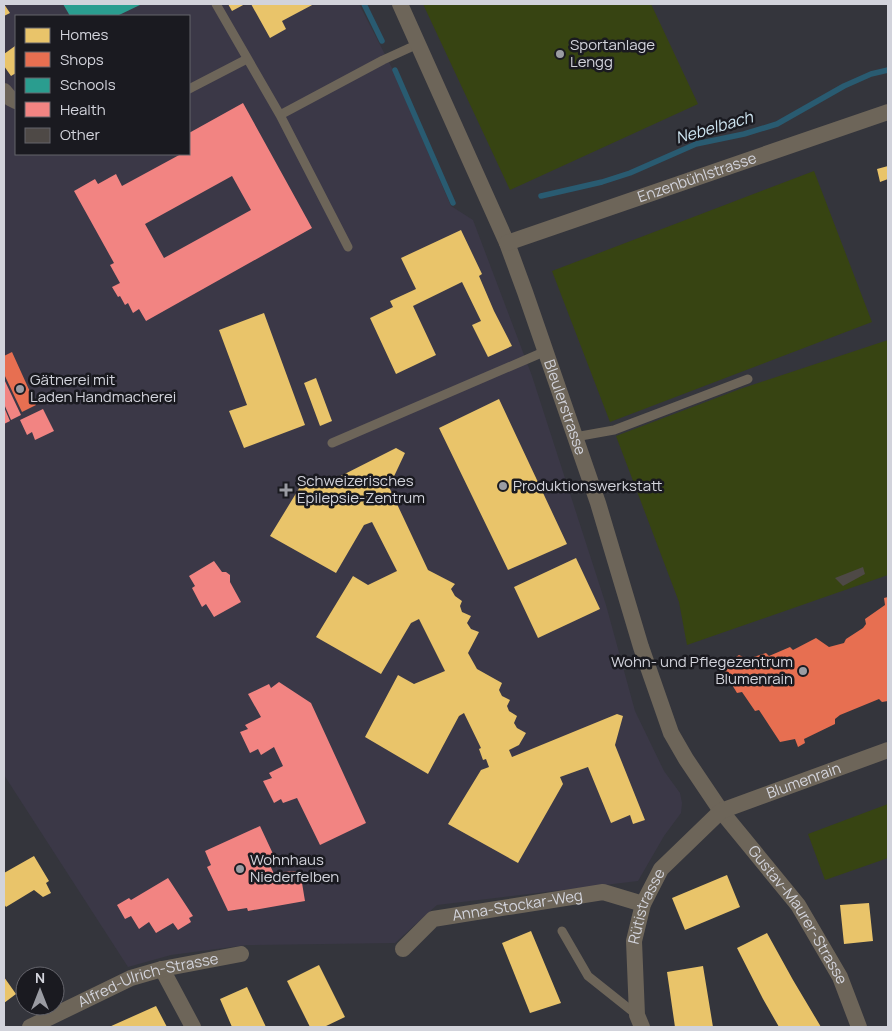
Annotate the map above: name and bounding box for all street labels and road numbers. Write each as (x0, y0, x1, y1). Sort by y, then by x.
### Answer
street label: Enzenbühlstrasse (635, 147, 759, 207)
street label: Bleulerstrasse (539, 357, 592, 458)
street label: Blumenrain (763, 757, 844, 804)
street label: Gustav-Maurer-Strasse (743, 841, 853, 987)
street label: Rütistrasse (623, 864, 670, 946)
street label: Anna-Stockar-Weg (451, 884, 584, 926)
street label: Alfred-Ulrich-Strasse (74, 947, 220, 1012)

